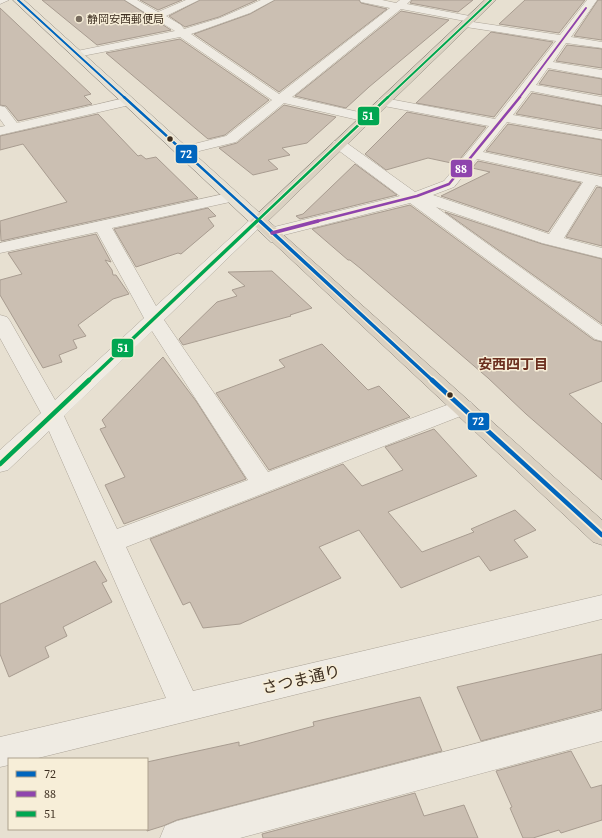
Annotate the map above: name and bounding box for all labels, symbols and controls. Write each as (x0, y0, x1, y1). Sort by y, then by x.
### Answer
place label: 静岡安西郵便局 (87, 12, 164, 27)
marker: 静岡安西郵便局 (74, 14, 84, 24)
line badge: 51 (357, 106, 380, 126)
text: 51 (362, 109, 374, 124)
unlabelled marker (165, 134, 175, 144)
line badge: 72 (175, 144, 198, 164)
text: 72 (180, 147, 192, 162)
line badge: 88 (450, 159, 473, 178)
text: 88 (455, 162, 467, 177)
line badge: 51 (111, 338, 134, 358)
text: 51 (117, 341, 129, 356)
district label: 安西四丁目 (478, 354, 548, 374)
unlabelled marker (445, 390, 455, 400)
line badge: 72 (467, 412, 490, 431)
text: 72 (472, 414, 484, 429)
street label: さつま通り (260, 659, 342, 699)
legend (8, 758, 148, 830)
text: 72 (44, 766, 56, 782)
text: 88 (44, 786, 56, 802)
text: 51 (44, 806, 56, 822)

